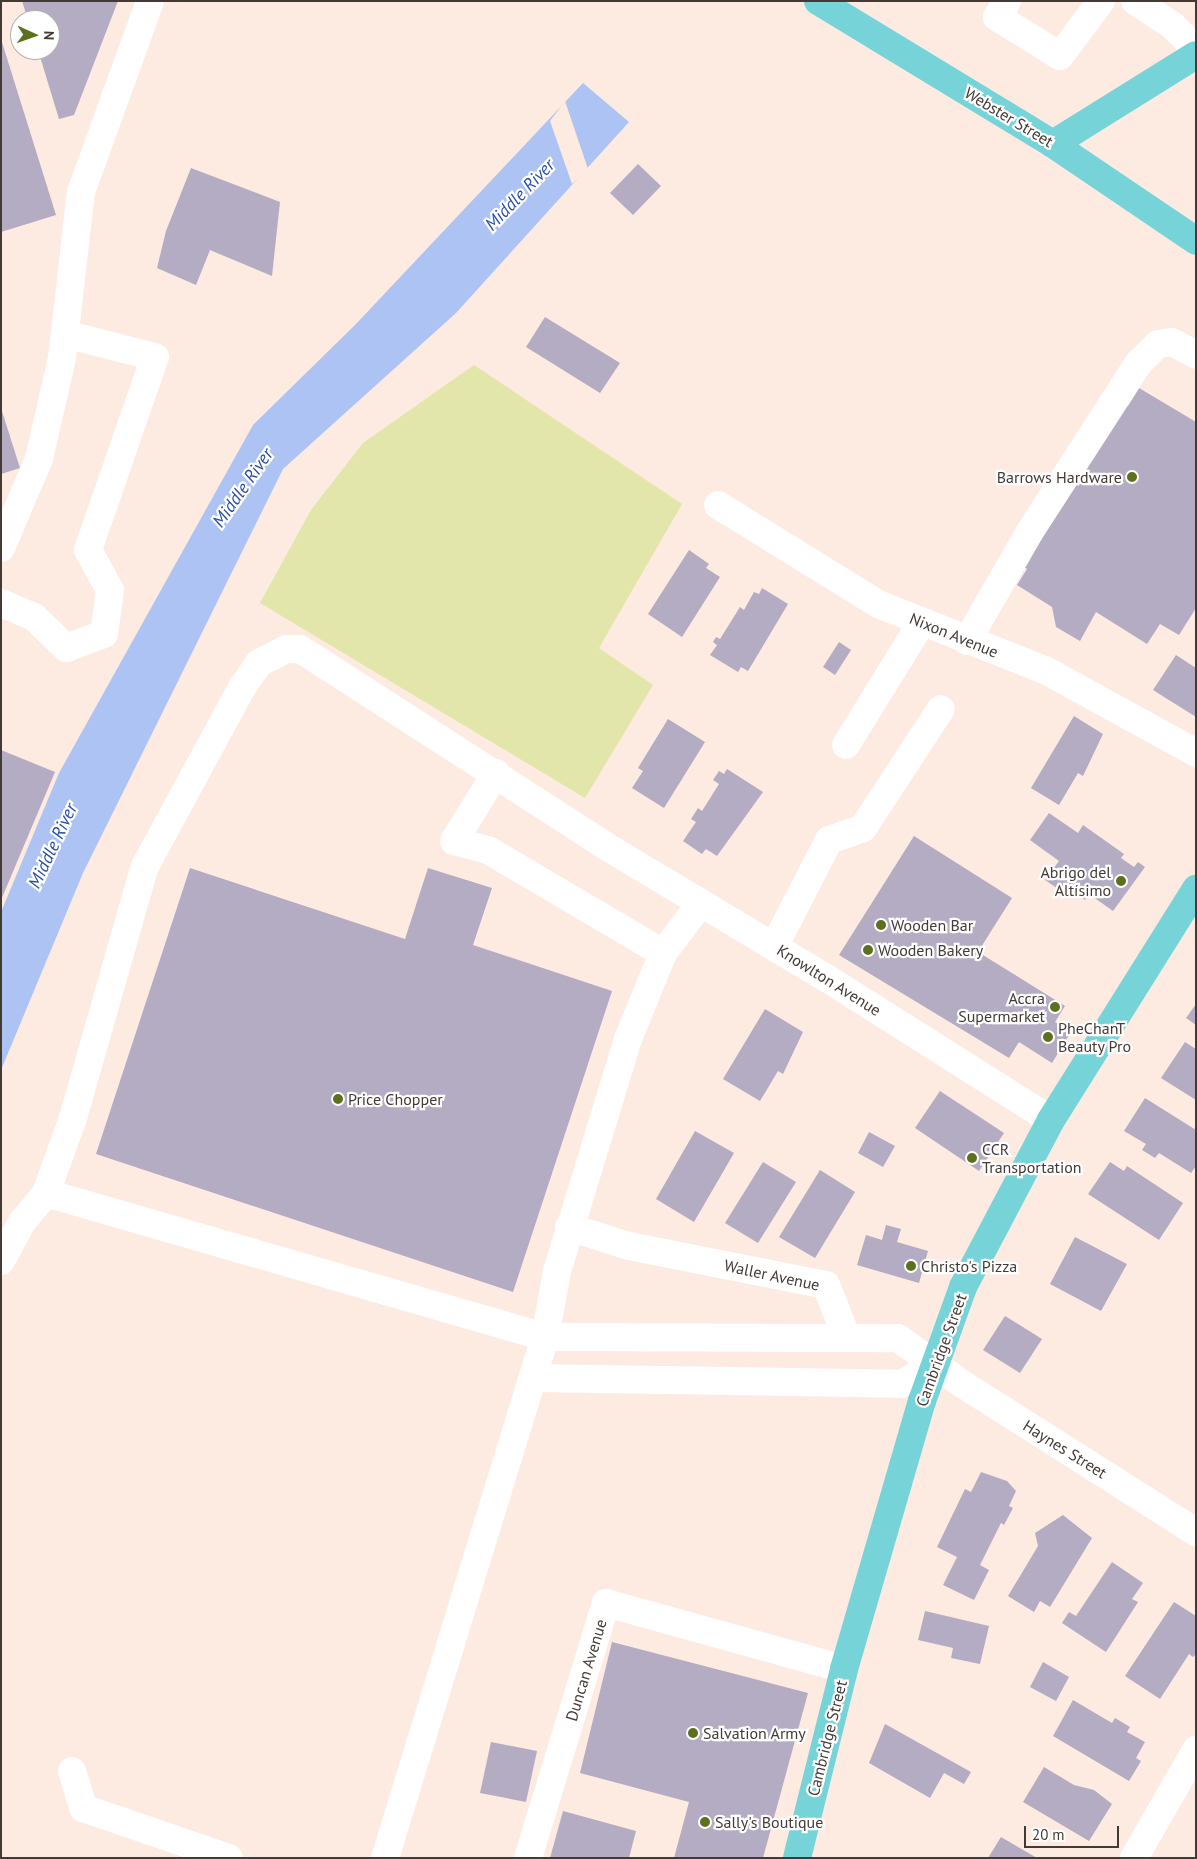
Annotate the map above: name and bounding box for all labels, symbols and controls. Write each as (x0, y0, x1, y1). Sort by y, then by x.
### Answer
north arrow (10, 10, 60, 60)
text: N (40, 31, 58, 40)
street label: Webster Street (961, 83, 1057, 151)
water label: Middle River (481, 155, 559, 235)
water label: Middle River (208, 444, 278, 532)
place label: Barrows Hardware (997, 467, 1122, 487)
marker: Barrows Hardware (1126, 471, 1138, 483)
street label: Nixon Avenue (907, 608, 1001, 662)
water label: Middle River (24, 800, 82, 892)
place label: Abrigo del Altísimo (1040, 862, 1111, 900)
marker: Abrigo del Altísimo (1115, 875, 1127, 887)
place label: Wooden Bar (891, 915, 973, 935)
marker: Wooden Bar (875, 919, 887, 931)
street label: Knowlton Avenue (773, 940, 885, 1020)
place label: Wooden Bakery (878, 940, 983, 960)
marker: Wooden Bakery (862, 944, 874, 956)
place label: Accra Supermarket (958, 988, 1045, 1026)
marker: Accra Supermarket (1049, 1001, 1061, 1013)
place label: PheChanT Beauty Pro (1058, 1018, 1132, 1056)
marker: PheChanT Beauty Pro (1042, 1031, 1054, 1043)
place label: Price Chopper (348, 1089, 443, 1109)
marker: Price Chopper (332, 1093, 344, 1105)
place label: CCR Transportation (982, 1139, 1082, 1177)
marker: CCR Transportation (966, 1152, 978, 1164)
street label: Waller Avenue (722, 1255, 822, 1295)
place label: Christo's Pizza (921, 1256, 1017, 1276)
marker: Christo's Pizza (905, 1260, 917, 1272)
street label: Cambridge Street (912, 1291, 970, 1409)
street label: Haynes Street (1020, 1416, 1110, 1482)
street label: Duncan Avenue (561, 1617, 611, 1723)
street label: Cambridge Street (803, 1678, 851, 1798)
place label: Salvation Army (703, 1723, 806, 1743)
marker: Salvation Army (687, 1727, 699, 1739)
place label: Sally's Boutique (715, 1812, 823, 1832)
marker: Sally's Boutique (699, 1816, 711, 1828)
scale bar (1027, 1816, 1122, 1848)
text: 20 m (1032, 1825, 1065, 1844)

